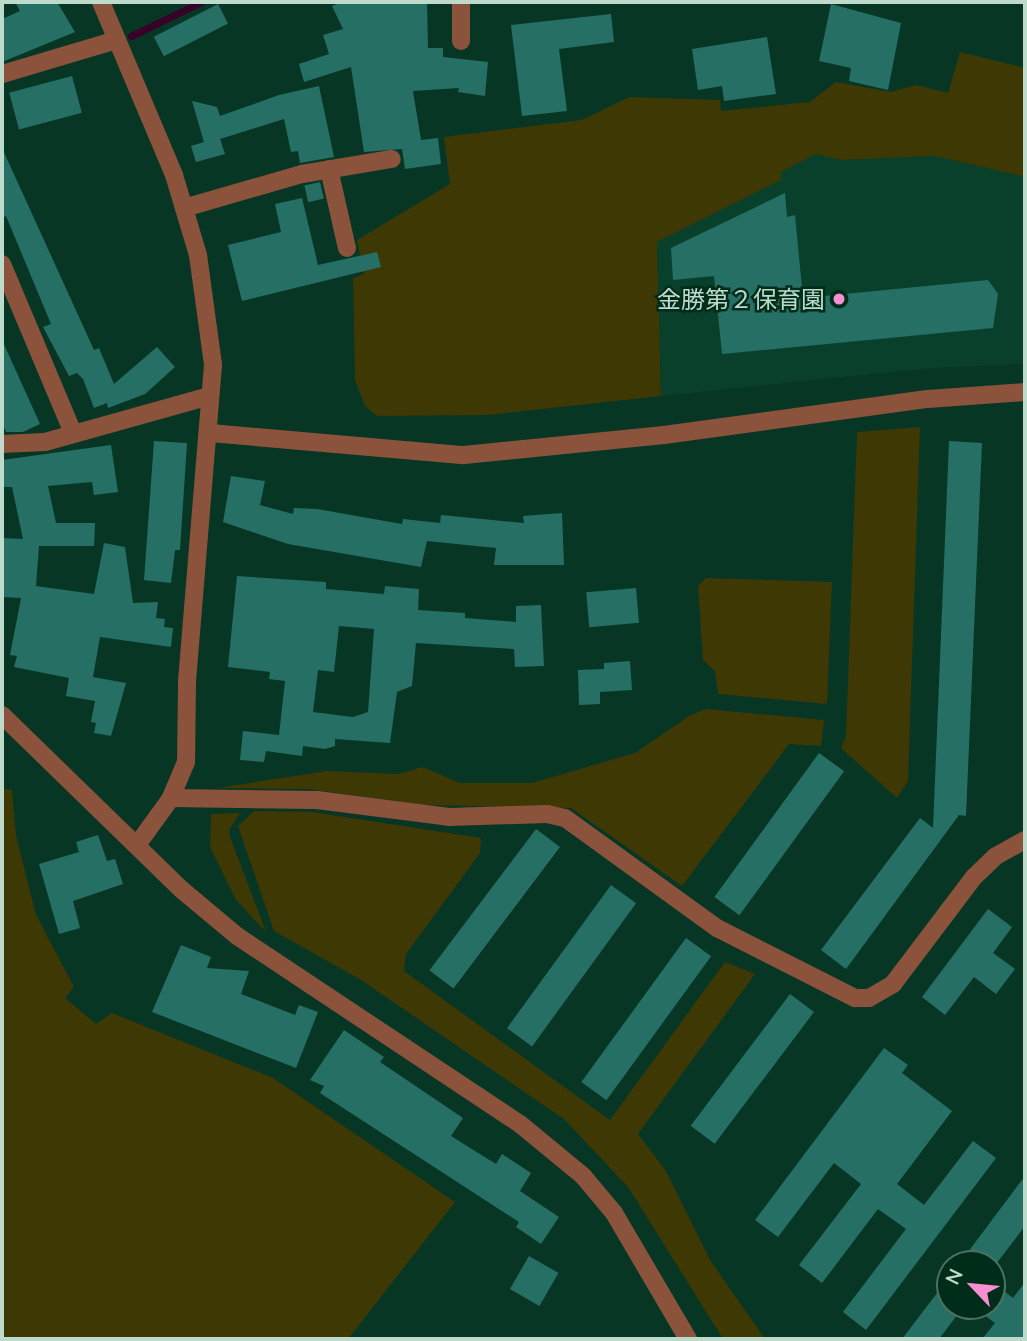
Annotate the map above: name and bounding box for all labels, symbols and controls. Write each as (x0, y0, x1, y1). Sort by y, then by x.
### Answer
place label: 金勝第２保育園 (657, 285, 825, 313)
marker: 金勝第２保育園 (831, 291, 847, 307)
north arrow (936, 1250, 1006, 1320)
text: N (940, 1265, 967, 1288)

